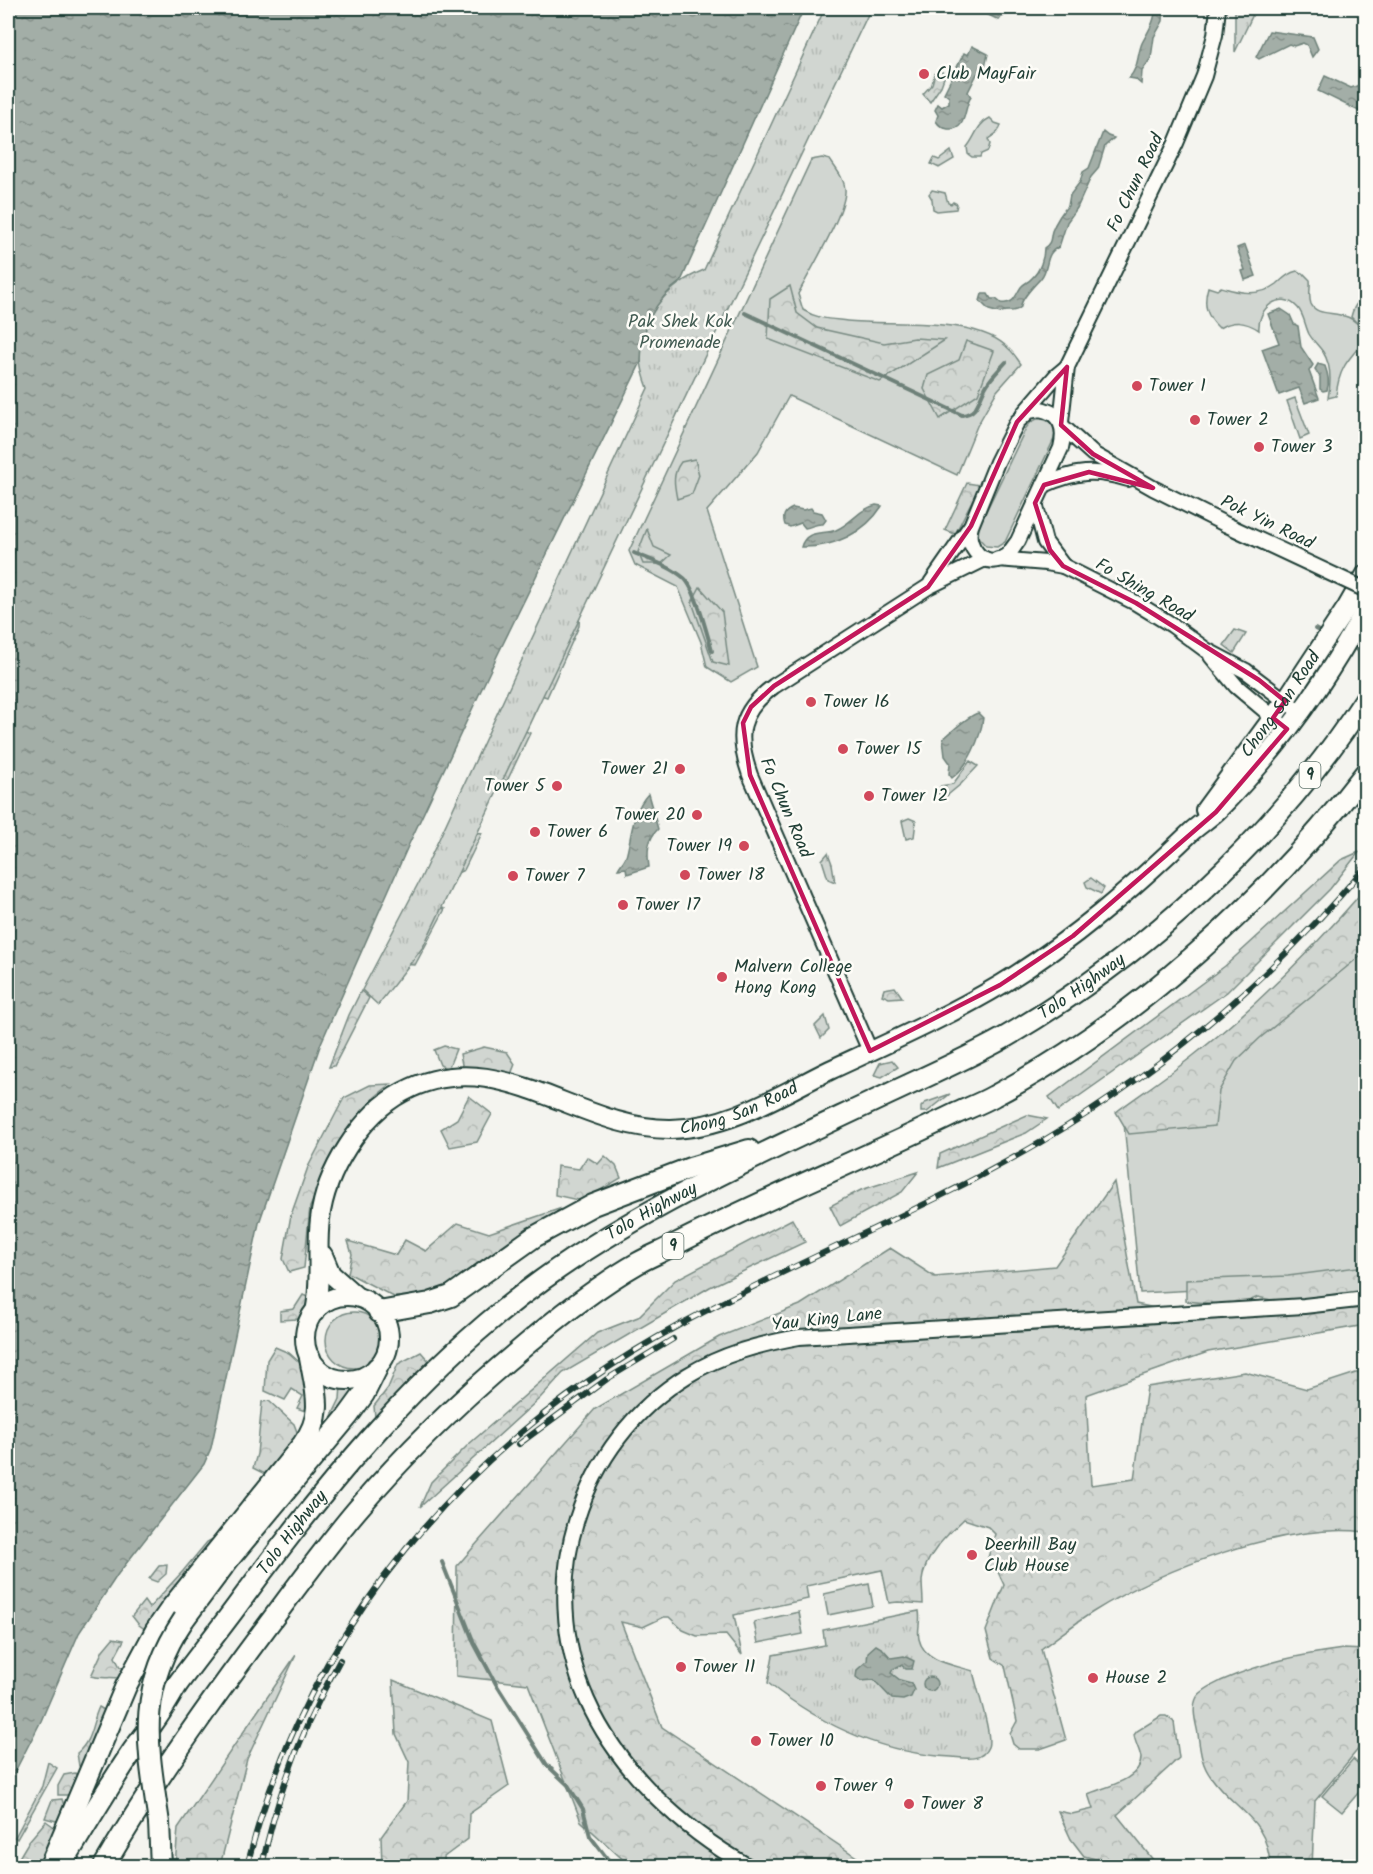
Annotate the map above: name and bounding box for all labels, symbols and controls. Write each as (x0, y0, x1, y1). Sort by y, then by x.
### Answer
place label: Club MayFair (936, 60, 1037, 89)
marker: Club MayFair (917, 67, 931, 81)
street label: Fo Chun Road (1100, 128, 1173, 237)
park label: Pak Shek Kok Promenade (628, 308, 733, 358)
place label: Tower 1 (1149, 372, 1206, 401)
marker: Tower 1 (1130, 379, 1144, 393)
place label: Tower 2 (1207, 406, 1269, 435)
marker: Tower 2 (1188, 413, 1202, 427)
place label: Tower 3 (1271, 433, 1332, 462)
marker: Tower 3 (1252, 440, 1266, 454)
street label: Pok Yin Road (1215, 488, 1320, 559)
street label: Fo Shing Road (1089, 551, 1200, 631)
street label: Chong San Road (1233, 644, 1329, 764)
place label: Tower 16 (823, 688, 890, 717)
marker: Tower 16 (804, 695, 818, 709)
place label: Tower 15 (855, 735, 923, 764)
marker: Tower 15 (836, 742, 850, 756)
street label: Fo Chun Road (751, 753, 820, 864)
place label: Tower 21 (601, 755, 668, 784)
marker: Tower 21 (673, 762, 687, 776)
road number: 9 (1300, 762, 1320, 788)
place label: Tower 5 (484, 772, 546, 801)
marker: Tower 5 (550, 779, 564, 793)
place label: Tower 12 (881, 782, 948, 811)
marker: Tower 12 (862, 789, 876, 803)
place label: Tower 20 (614, 801, 685, 830)
marker: Tower 20 (690, 808, 704, 822)
place label: Tower 6 (547, 818, 608, 847)
marker: Tower 6 (528, 825, 542, 839)
place label: Tower 19 (666, 832, 732, 861)
marker: Tower 19 (737, 839, 751, 853)
place label: Tower 18 (697, 861, 765, 890)
place label: Tower 7 (525, 862, 585, 891)
marker: Tower 18 (678, 868, 692, 882)
marker: Tower 7 (506, 869, 520, 883)
place label: Tower 17 (635, 891, 701, 920)
marker: Tower 17 (616, 898, 630, 912)
street label: Tolo Highway (1032, 946, 1132, 1028)
place label: Malvern College Hong Kong (734, 953, 852, 1003)
marker: Malvern College Hong Kong (715, 970, 729, 984)
street label: Chong San Road (678, 1074, 804, 1143)
street label: Tolo Highway (600, 1174, 703, 1249)
road number: 9 (662, 1233, 684, 1259)
street label: Yau King Lane (770, 1300, 884, 1340)
street label: Tolo Highway (250, 1484, 335, 1582)
place label: Deerhill Bay Club House (984, 1531, 1077, 1581)
marker: Deerhill Bay Club House (965, 1548, 979, 1562)
place label: Tower 11 (693, 1653, 755, 1682)
marker: Tower 11 (674, 1660, 688, 1674)
place label: House 2 (1105, 1664, 1167, 1693)
marker: House 2 (1086, 1671, 1100, 1685)
place label: Tower 10 (768, 1727, 834, 1756)
marker: Tower 10 (749, 1734, 763, 1748)
place label: Tower 9 (833, 1772, 893, 1801)
marker: Tower 9 (814, 1779, 828, 1793)
place label: Tower 8 (921, 1790, 983, 1819)
marker: Tower 8 (902, 1797, 916, 1811)

